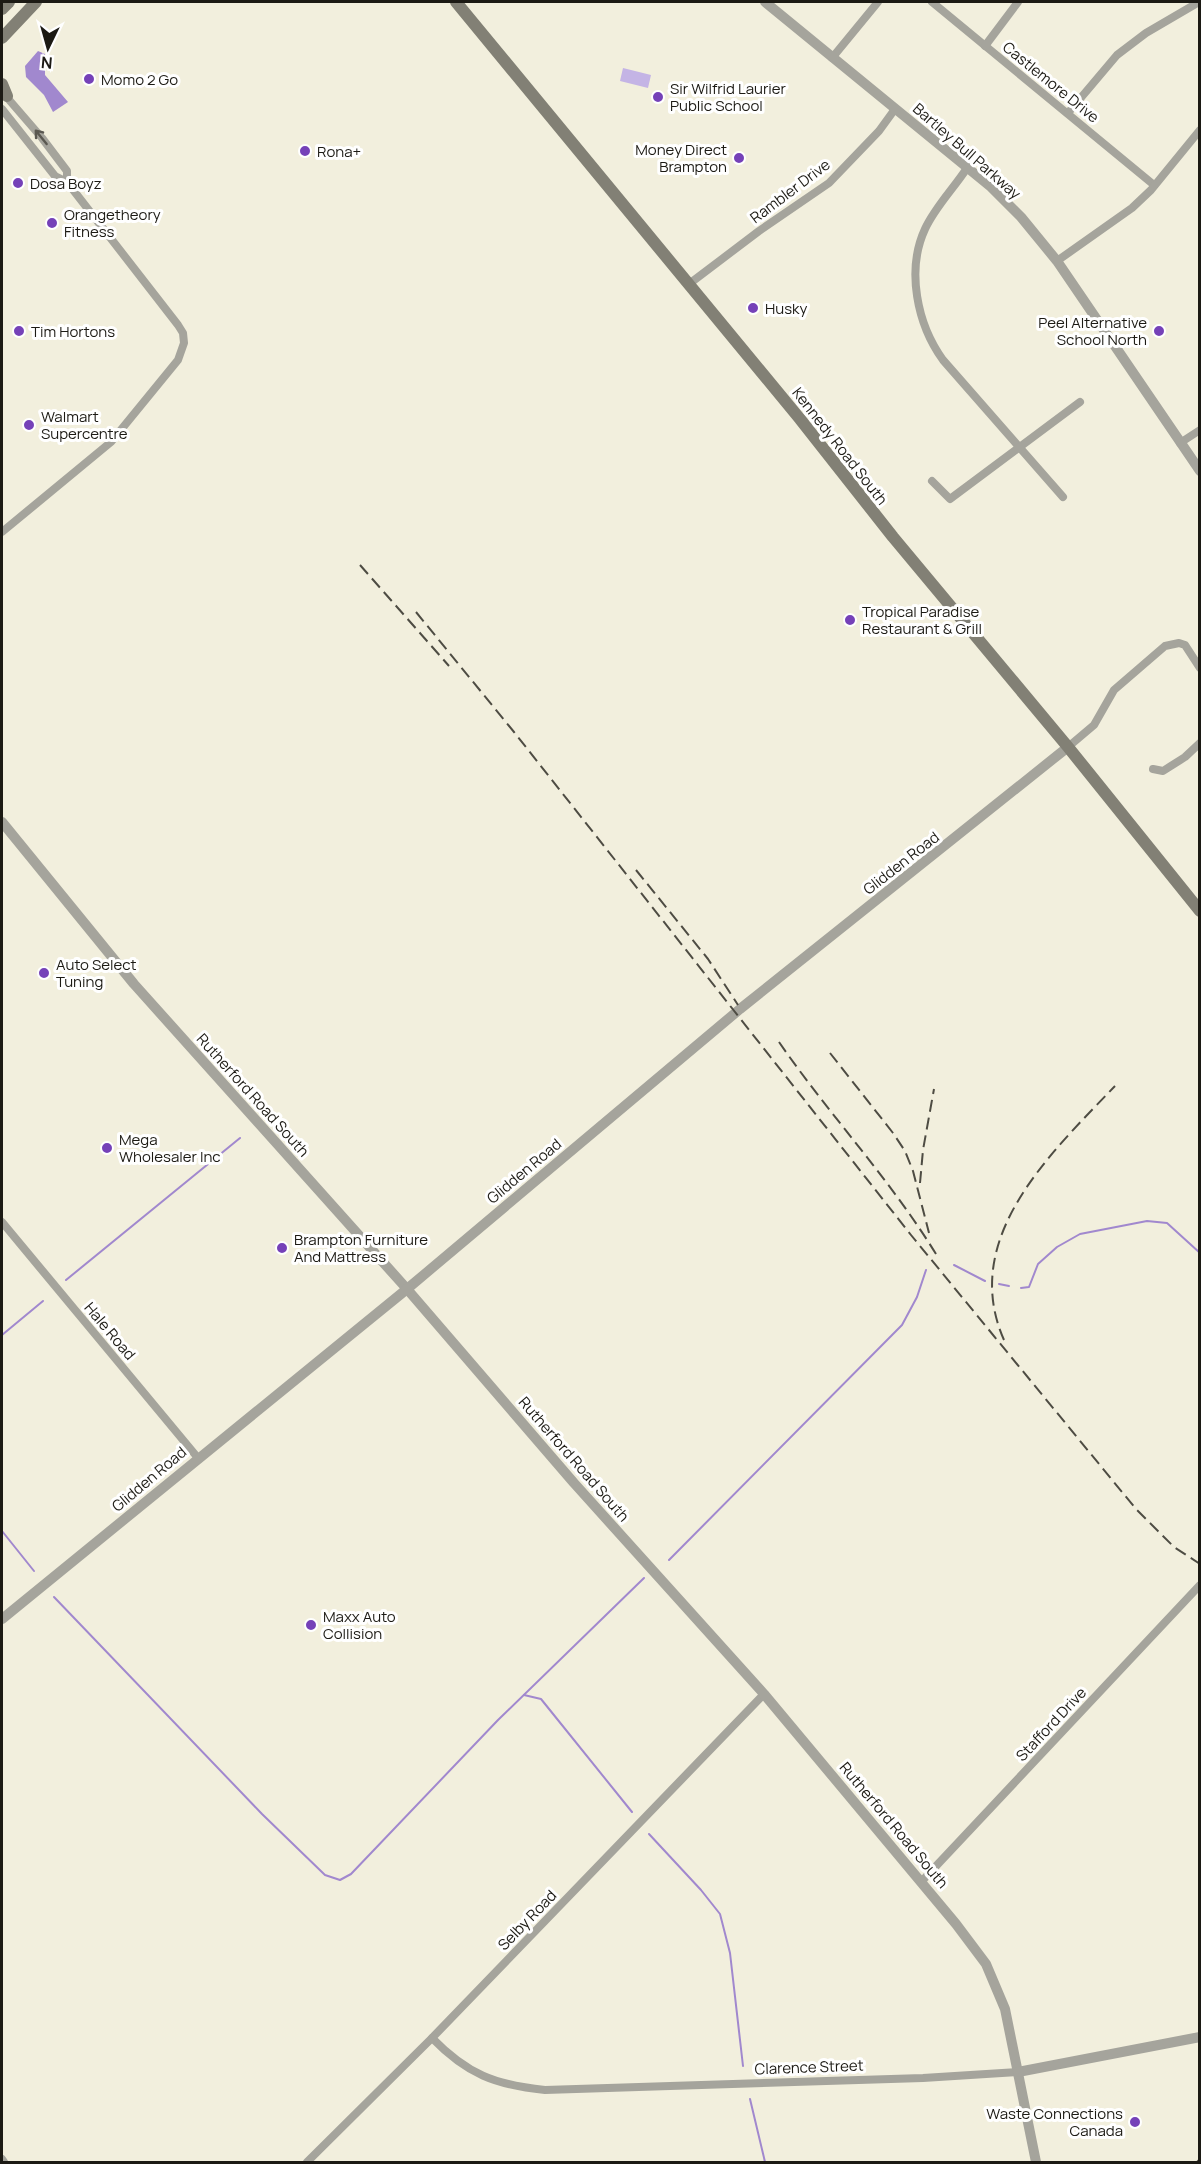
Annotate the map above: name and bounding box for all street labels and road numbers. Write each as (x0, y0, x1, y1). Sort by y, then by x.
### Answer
street label: Castlemore Drive (998, 37, 1104, 128)
street label: Bartley Bull Parkway (908, 98, 1026, 204)
street label: Rambler Drive (746, 154, 834, 228)
street label: Kennedy Road South (787, 383, 893, 509)
street label: Glidden Road (859, 827, 943, 899)
street label: Rutherford Road South (192, 1029, 314, 1161)
street label: Glidden Road (482, 1134, 566, 1208)
street label: Hale Road (80, 1298, 140, 1364)
street label: Rutherford Road South (514, 1392, 634, 1526)
street label: Glidden Road (107, 1442, 191, 1516)
street label: Stafford Drive (1011, 1682, 1091, 1766)
street label: Rutherford Road South (835, 1757, 953, 1893)
street label: Selby Road (493, 1885, 561, 1955)
street label: Clarence Street (754, 2055, 864, 2079)

